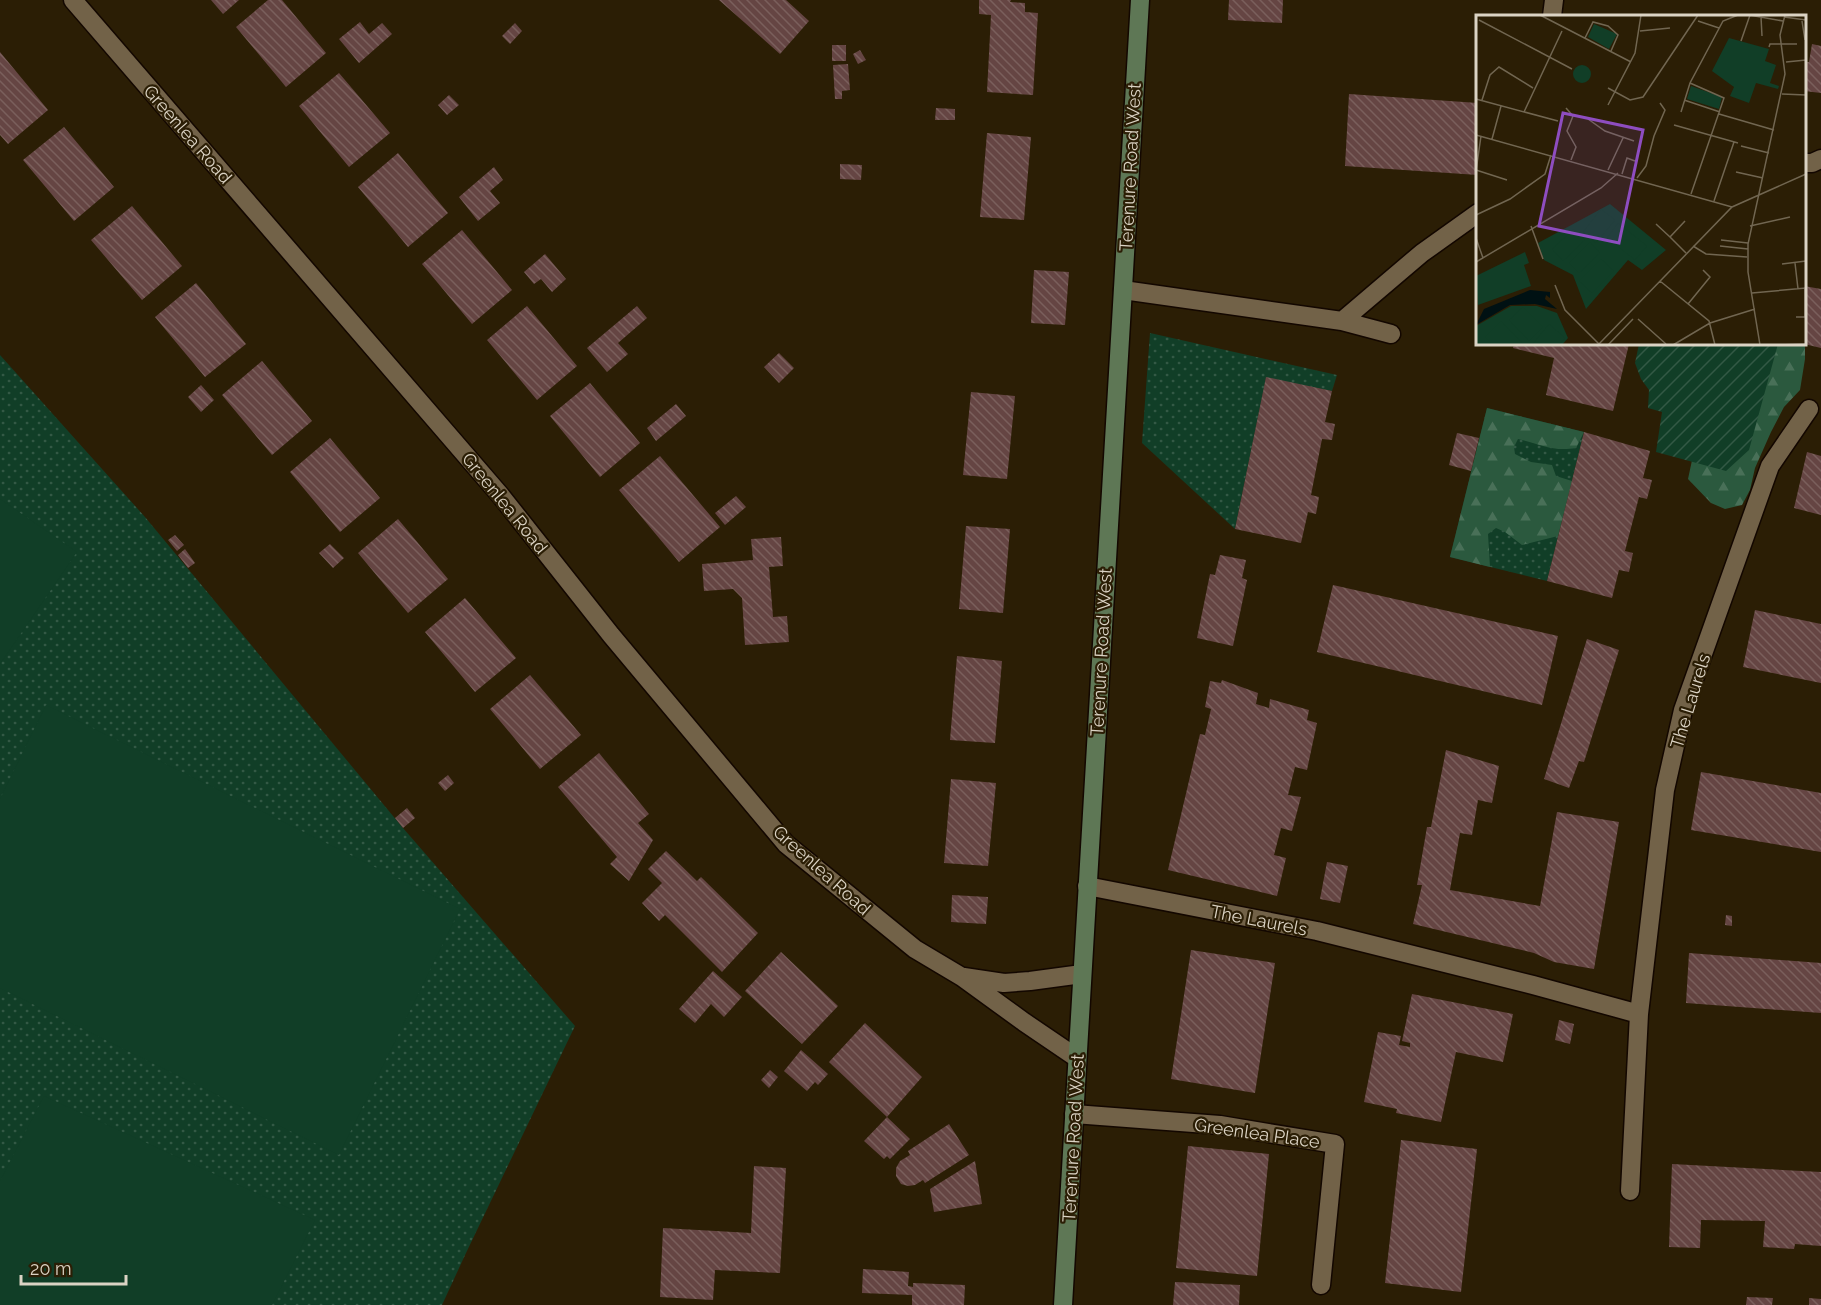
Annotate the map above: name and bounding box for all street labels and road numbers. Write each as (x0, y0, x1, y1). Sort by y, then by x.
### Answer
street label: Greenlea Road (140, 80, 236, 188)
street label: Terenure Road West (1115, 82, 1145, 252)
street label: Greenlea Road (458, 448, 552, 558)
street label: Terenure Road West (1086, 567, 1116, 737)
street label: The Laurels (1666, 651, 1714, 751)
street label: Greenlea Road (769, 821, 875, 919)
street label: The Laurels (1209, 900, 1309, 940)
street label: Terenure Road West (1058, 1053, 1088, 1223)
street label: Greenlea Place (1193, 1114, 1322, 1152)

